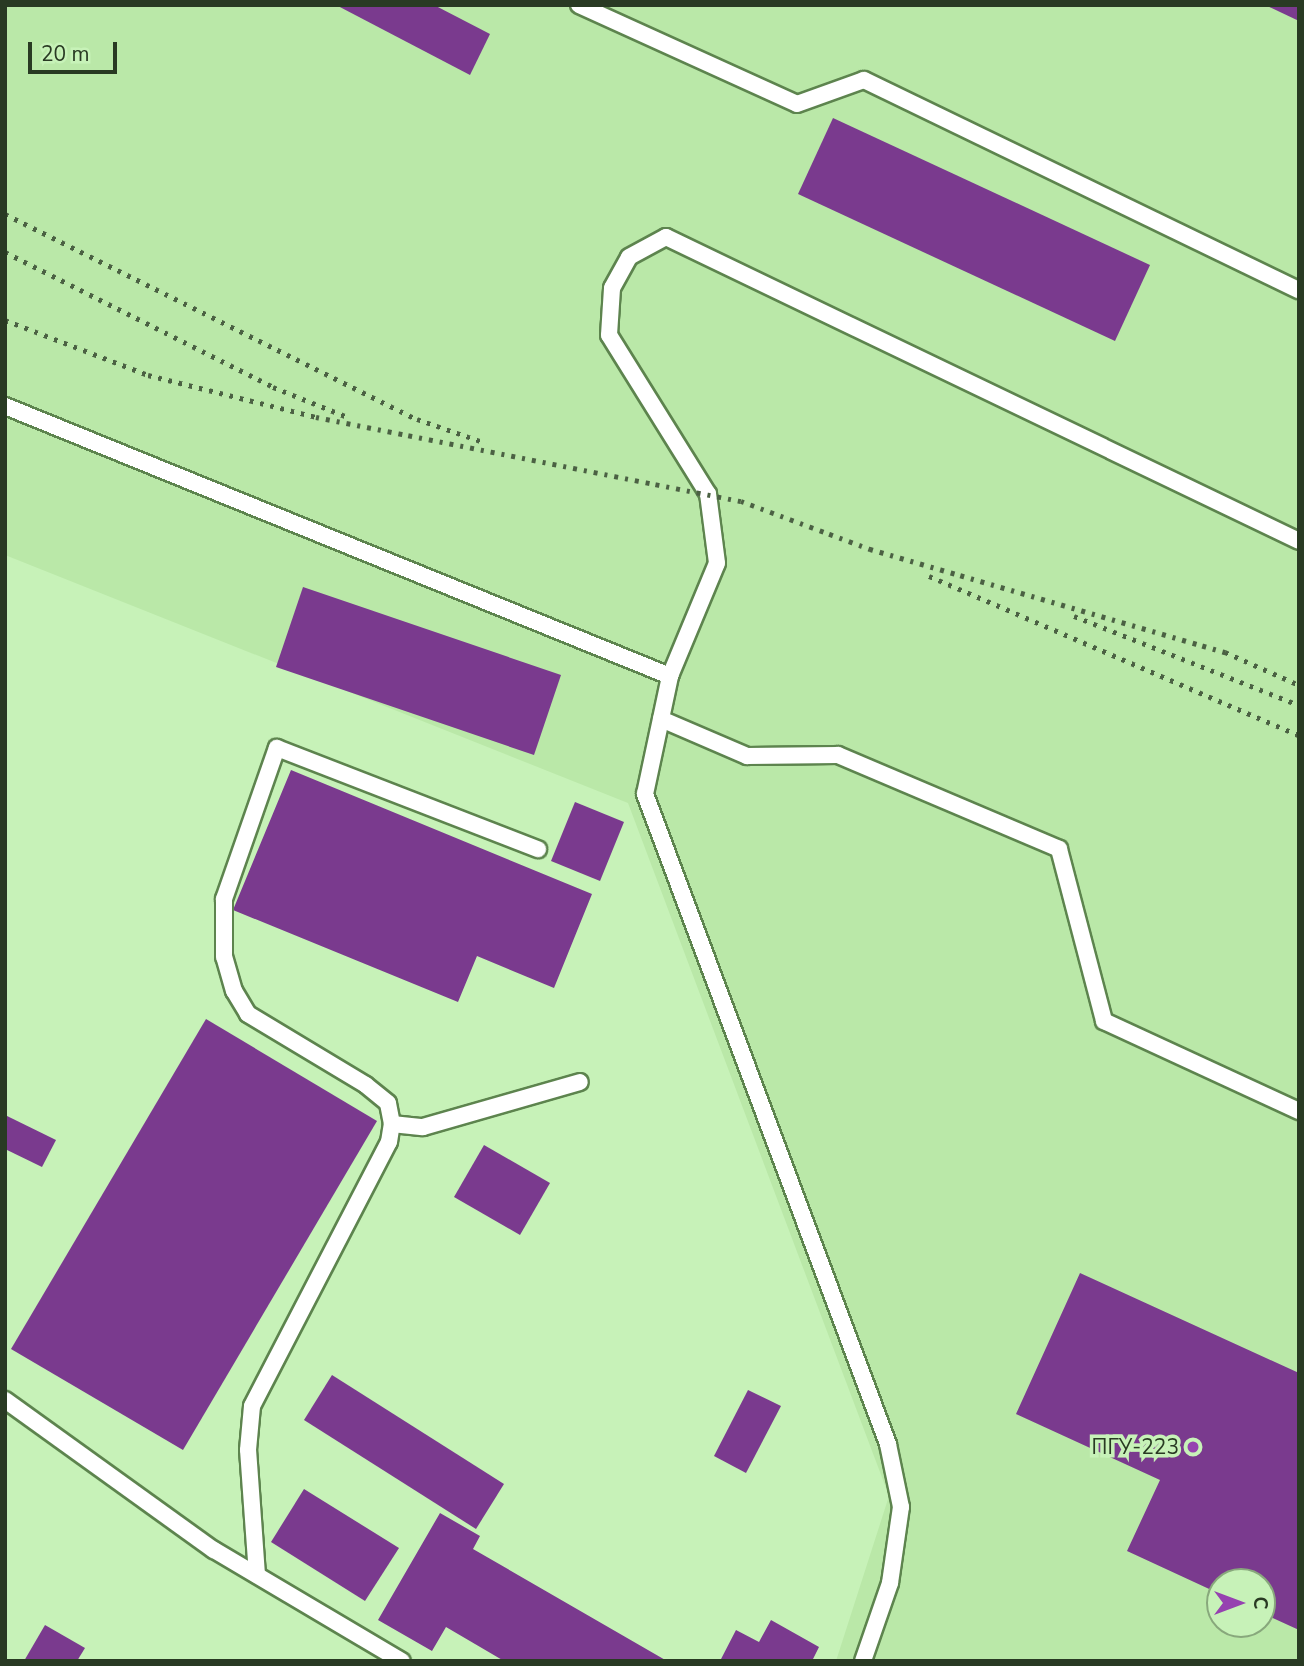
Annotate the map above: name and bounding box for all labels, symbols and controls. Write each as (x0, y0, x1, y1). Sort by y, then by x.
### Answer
scale bar (32, 28, 121, 72)
text: 20 m (41, 40, 90, 68)
place label: ПГУ-223 (1092, 1434, 1179, 1460)
marker: ПГУ-223 (1185, 1439, 1201, 1455)
north arrow (1206, 1568, 1276, 1638)
text: С (1247, 1597, 1273, 1609)

